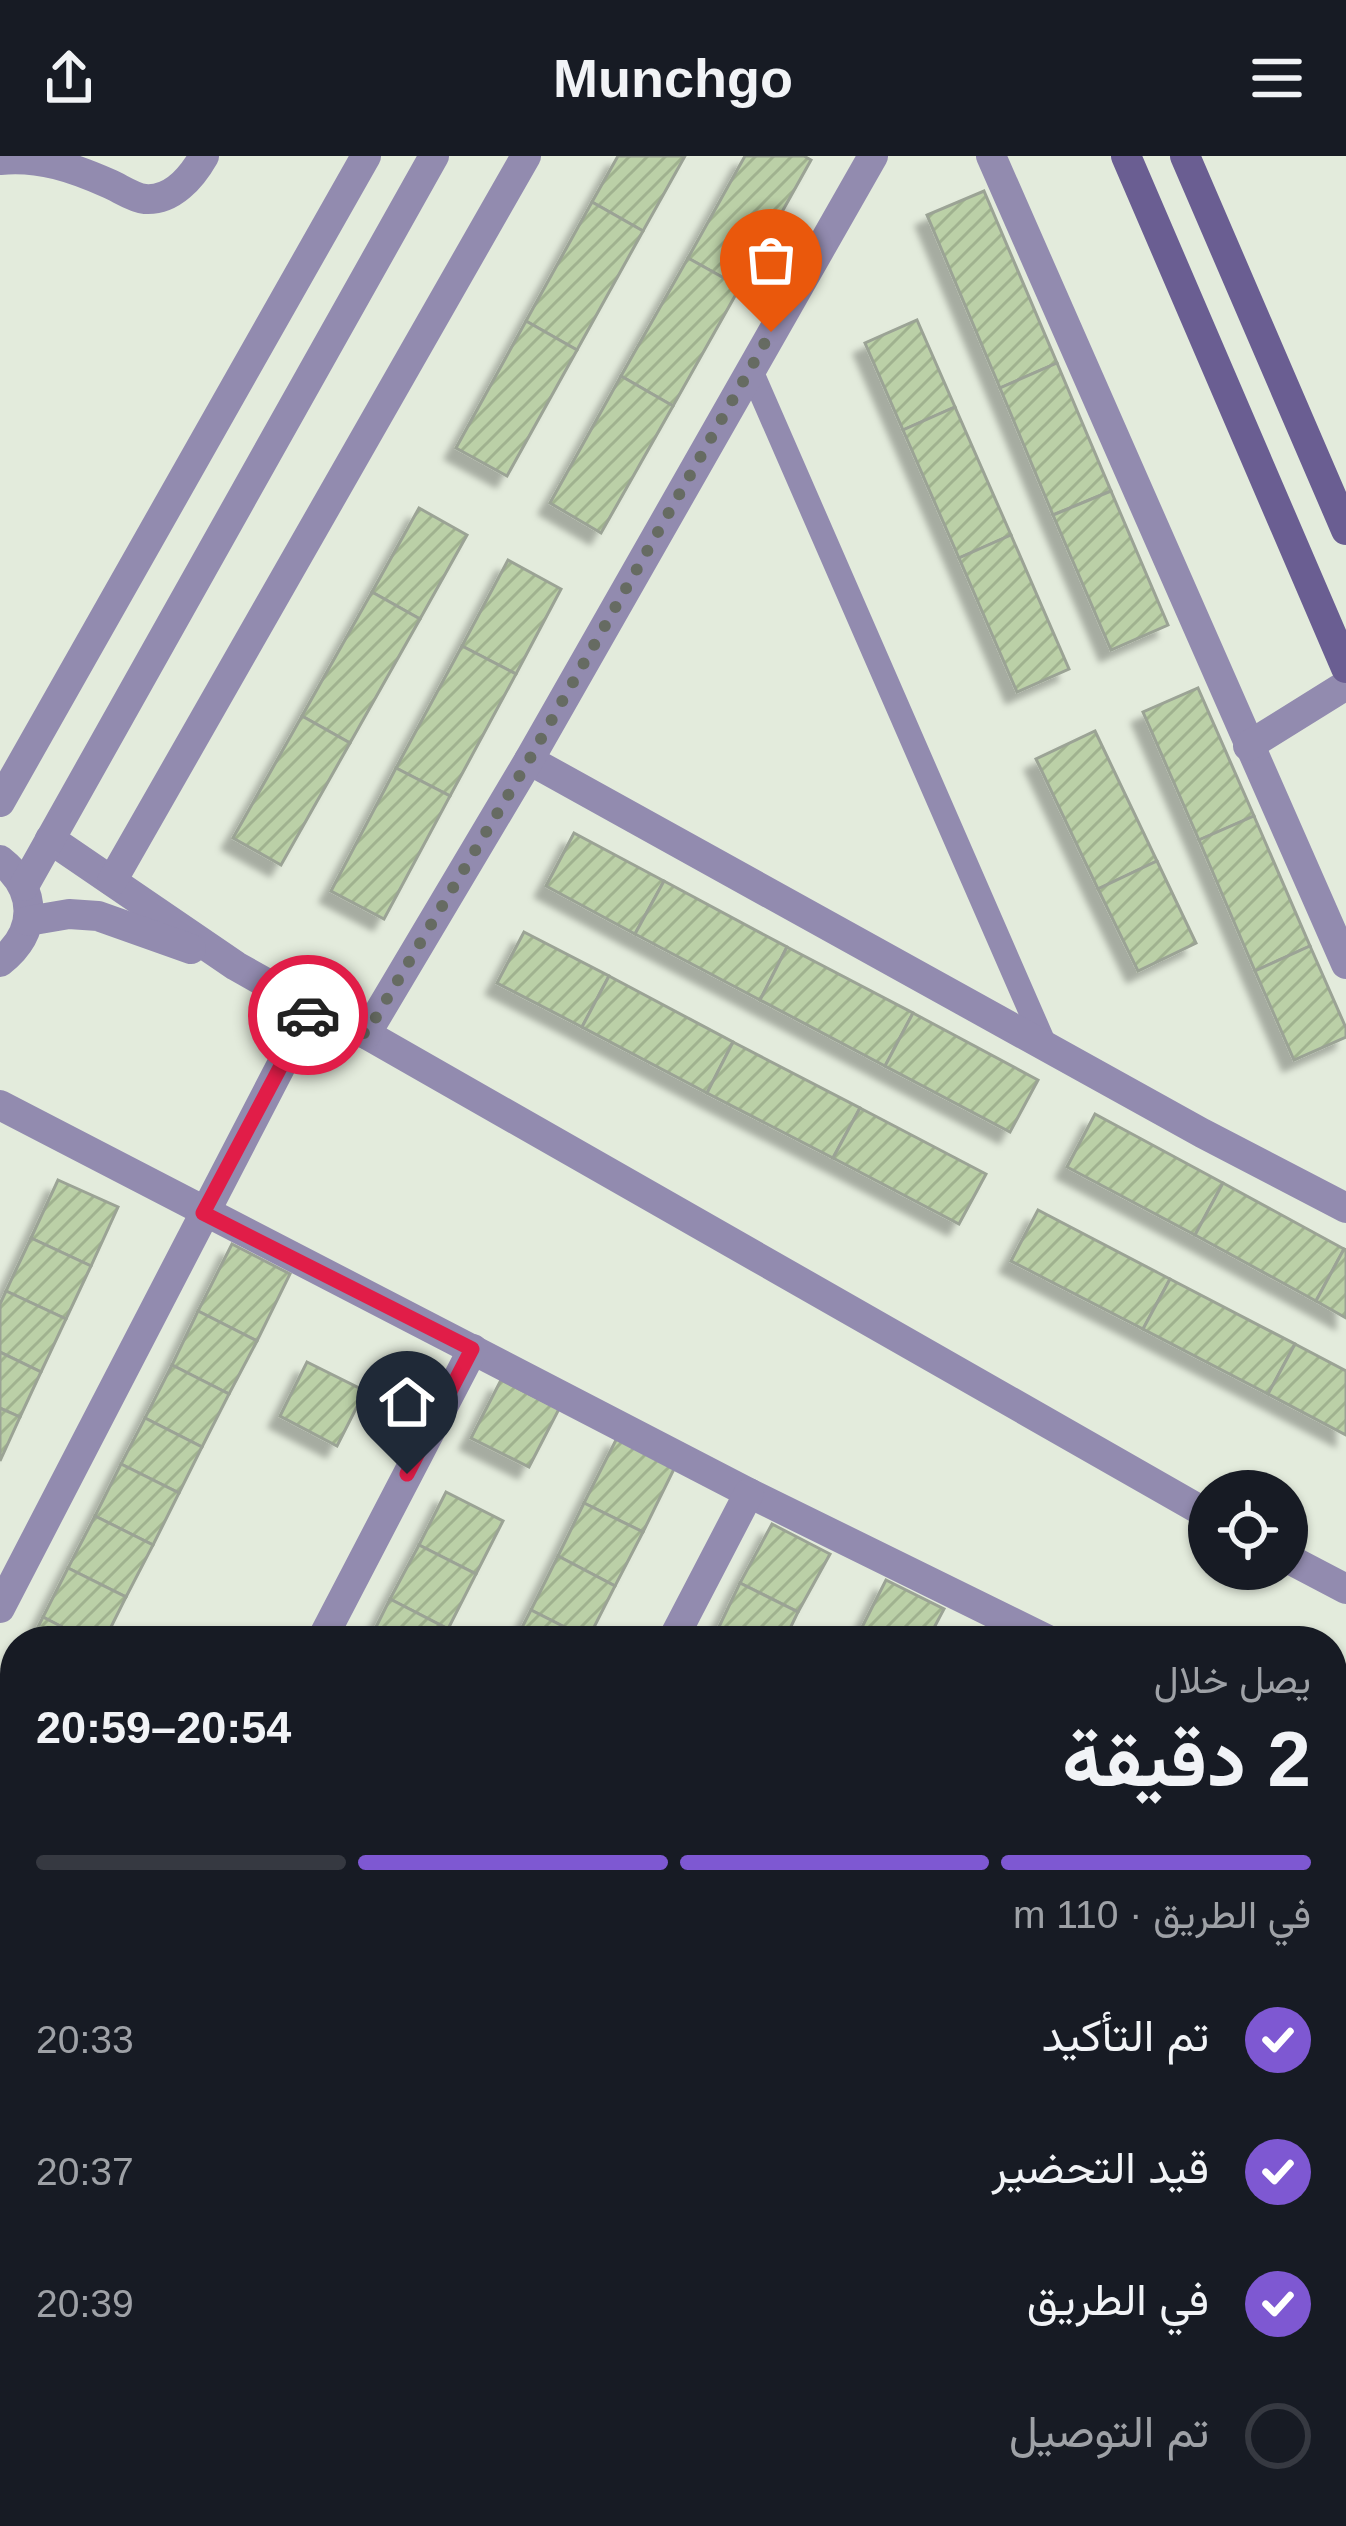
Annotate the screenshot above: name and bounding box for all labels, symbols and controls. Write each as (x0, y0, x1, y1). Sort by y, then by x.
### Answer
icon: share (36, 45, 102, 111)
icon: menu (1244, 45, 1310, 111)
text: Munchgo (553, 48, 793, 108)
pin (720, 209, 822, 332)
icon: bag (738, 227, 804, 293)
courier (248, 955, 368, 1075)
icon: car (275, 982, 341, 1048)
pin (356, 1351, 458, 1474)
icon: home (374, 1369, 440, 1435)
map controls (1188, 1470, 1308, 1590)
button: locate (1188, 1470, 1308, 1590)
text: يصل خلال (1154, 1658, 1311, 1701)
text: 20:54–20:59 (36, 1702, 291, 1753)
text: 2 دقيقة (1062, 1715, 1311, 1803)
text: في الطريق · 110 m (1013, 1893, 1311, 1936)
icon: check (1245, 2007, 1311, 2073)
text: تم التأكيد (1042, 2010, 1209, 2061)
text: 20:33 (36, 2018, 134, 2061)
icon: check (1245, 2139, 1311, 2205)
text: قيد التحضير (992, 2142, 1209, 2193)
text: 20:37 (36, 2150, 134, 2193)
icon: check (1245, 2271, 1311, 2337)
text: في الطريق (1027, 2274, 1209, 2325)
text: 20:39 (36, 2282, 134, 2325)
text: تم التوصيل (1009, 2406, 1209, 2457)

